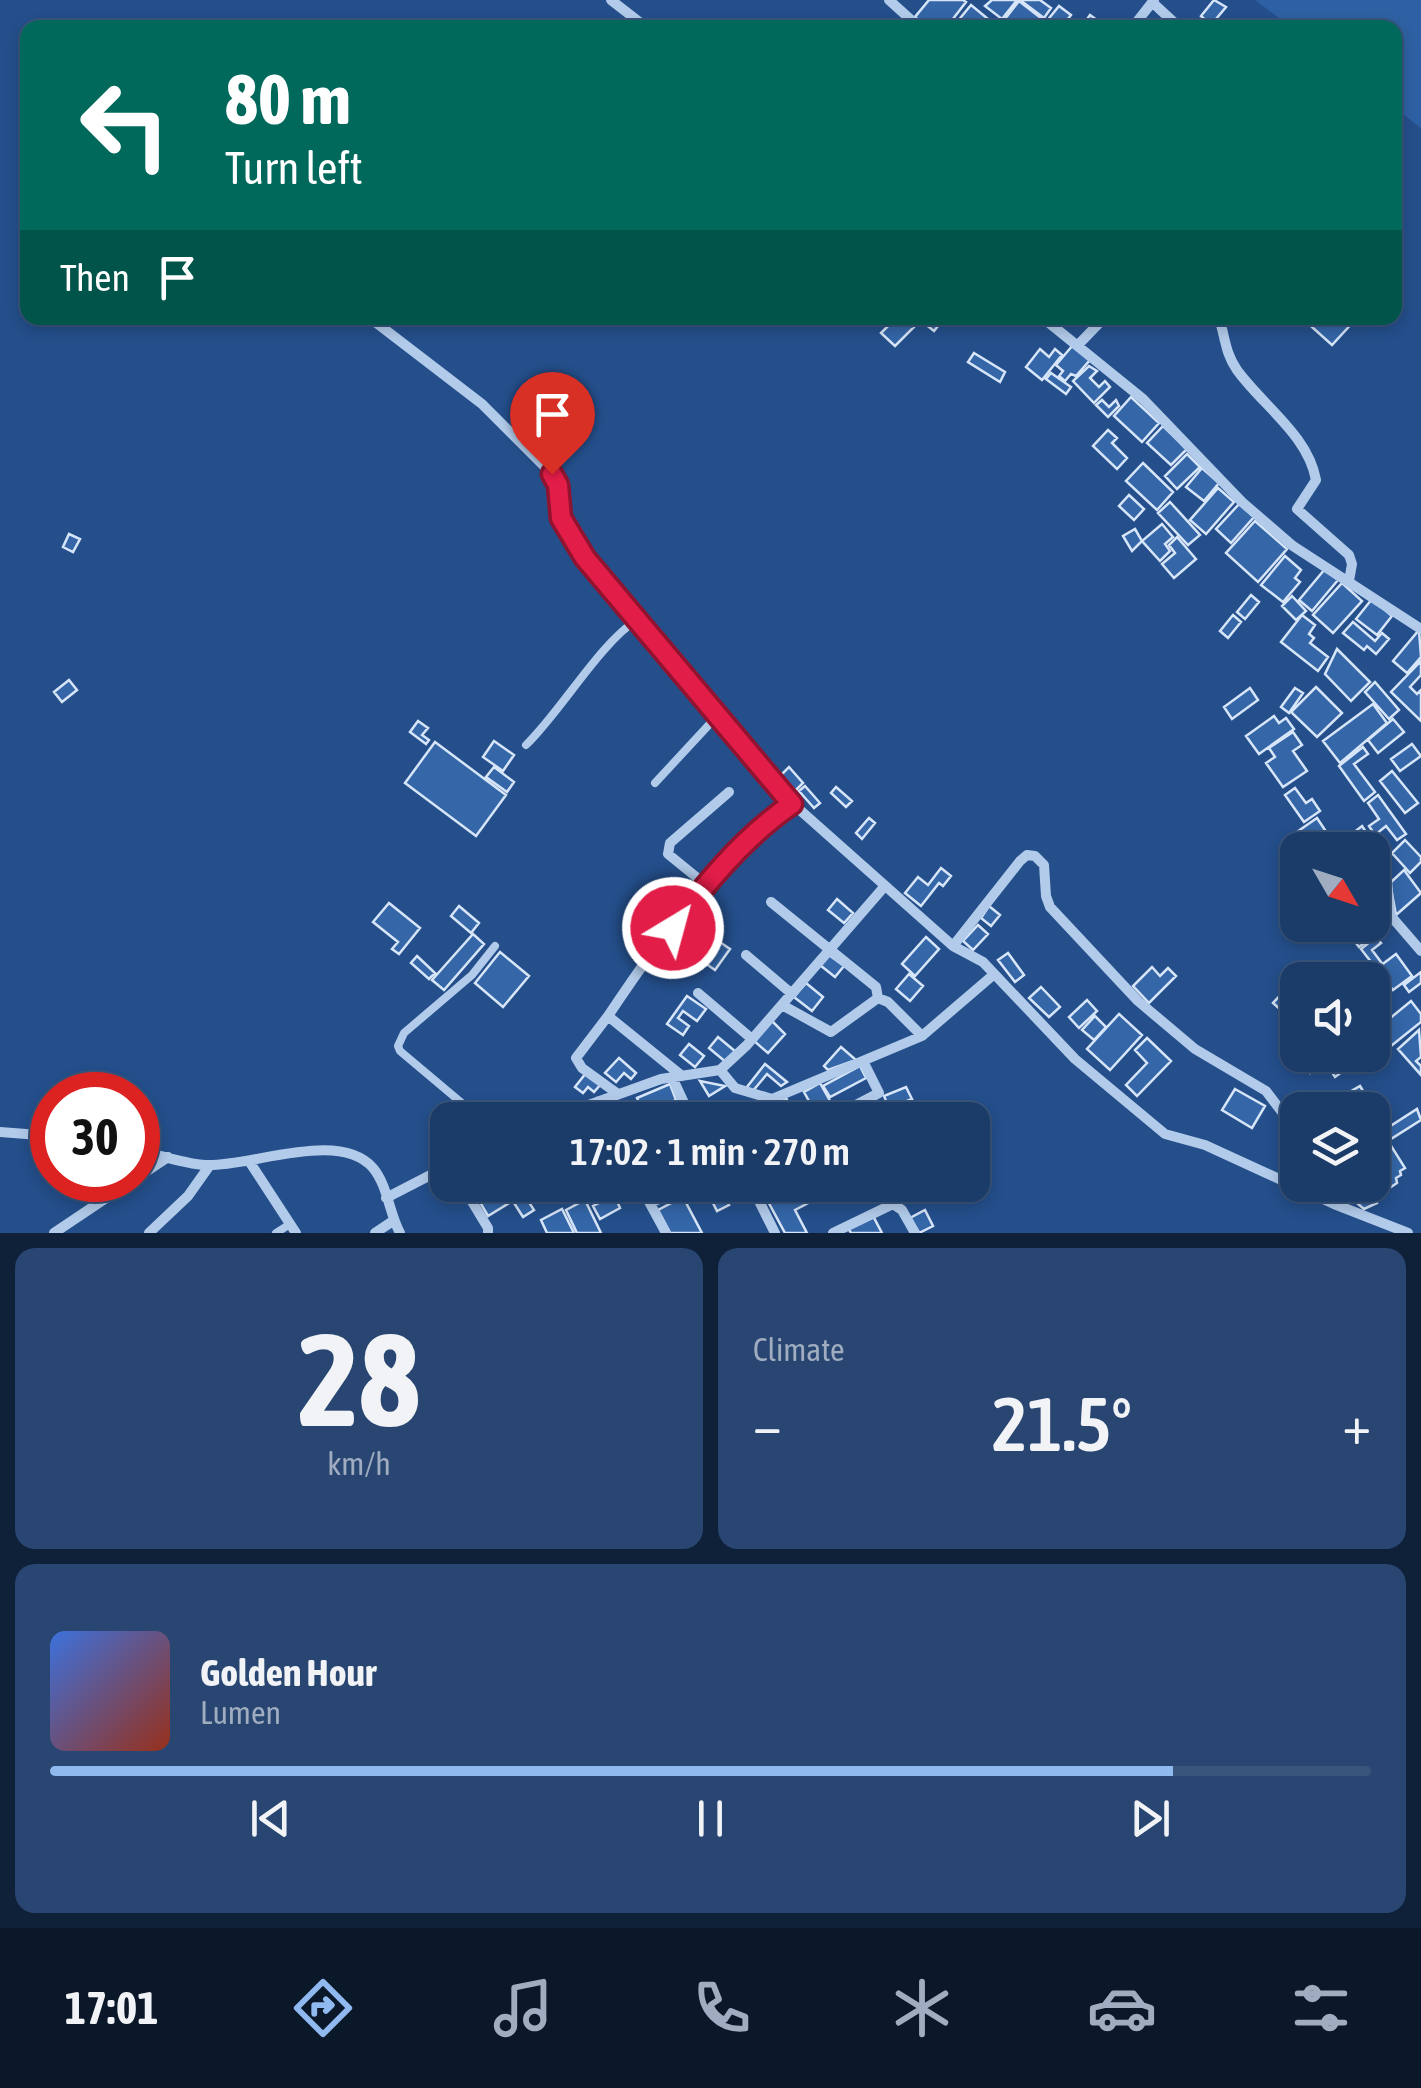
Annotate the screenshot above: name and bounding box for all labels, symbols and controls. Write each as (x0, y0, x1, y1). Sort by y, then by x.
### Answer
text: 80 m (225, 59, 351, 139)
icon: left (60, 60, 190, 190)
text: Turn left (225, 142, 363, 194)
icon: arrive (150, 250, 205, 305)
text: Then (60, 256, 130, 299)
pin (510, 372, 595, 475)
icon: arrive (525, 387, 580, 442)
north arrow (1280, 832, 1390, 942)
map controls (1280, 832, 1390, 1202)
position arrow (621, 876, 725, 980)
button: sound (1280, 962, 1390, 1072)
speed limit sign: 30 (30, 1072, 160, 1202)
button: layers (1280, 1092, 1390, 1202)
text: 17:02 · 1 min · 270 m (570, 1130, 850, 1173)
text: 28 (298, 1305, 420, 1454)
text: Climate (753, 1331, 845, 1368)
text: 21.5° (992, 1381, 1132, 1467)
text: − (753, 1393, 782, 1456)
text: + (1342, 1393, 1371, 1456)
text: km/h (327, 1445, 391, 1482)
text: Golden Hour (200, 1651, 376, 1694)
text: Lumen (200, 1694, 281, 1731)
icon: previous (243, 1791, 298, 1846)
icon: pause (683, 1791, 738, 1846)
icon: next (1123, 1791, 1178, 1846)
icon: directions (288, 1973, 358, 2043)
icon: music (488, 1973, 558, 2043)
icon: phone (687, 1973, 757, 2043)
icon: climate (887, 1973, 957, 2043)
icon: car (1087, 1973, 1157, 2043)
icon: filters (1286, 1973, 1356, 2043)
text: 17:01 (65, 1982, 158, 2034)

